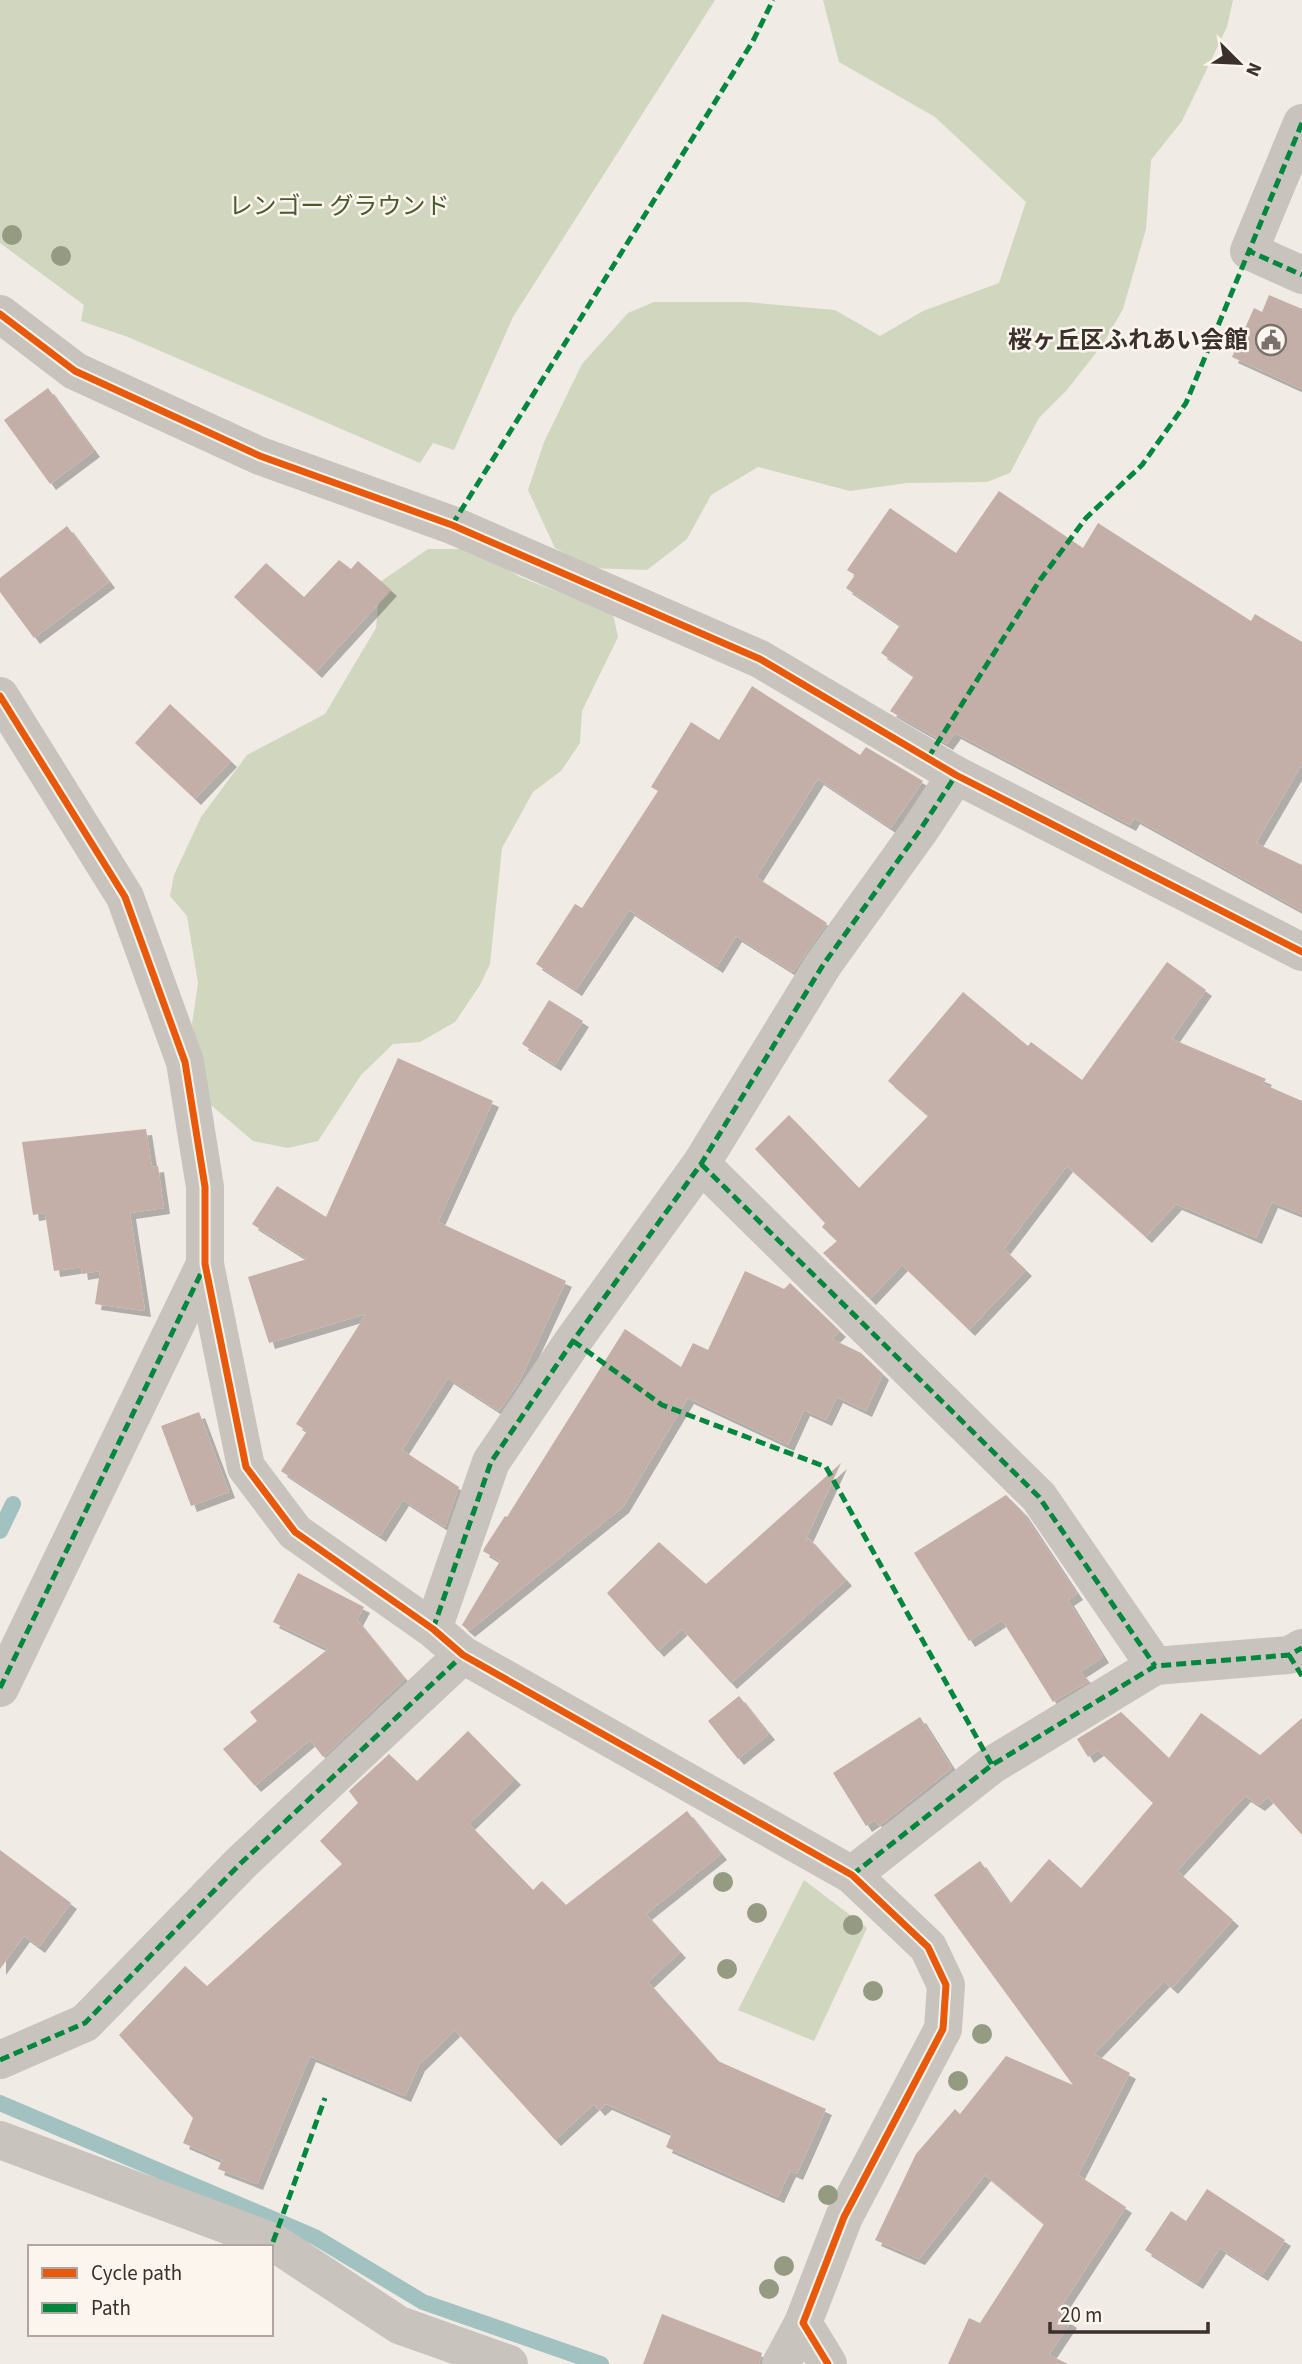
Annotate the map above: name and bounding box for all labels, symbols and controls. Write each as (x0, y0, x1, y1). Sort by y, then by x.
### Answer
north arrow (1204, 28, 1274, 98)
text: N (1238, 58, 1268, 81)
park label: レンゴー グラウンド (229, 189, 449, 224)
place label: 桜ヶ丘区ふれあい会館 (1008, 323, 1248, 358)
public building icon: 桜ヶ丘区ふれあい会館 (1254, 323, 1288, 357)
legend (28, 2245, 273, 2336)
text: Cycle path (91, 2258, 182, 2288)
scale bar (1050, 2290, 1208, 2334)
text: Path (91, 2293, 131, 2323)
text: 20 m (1060, 2300, 1102, 2330)

